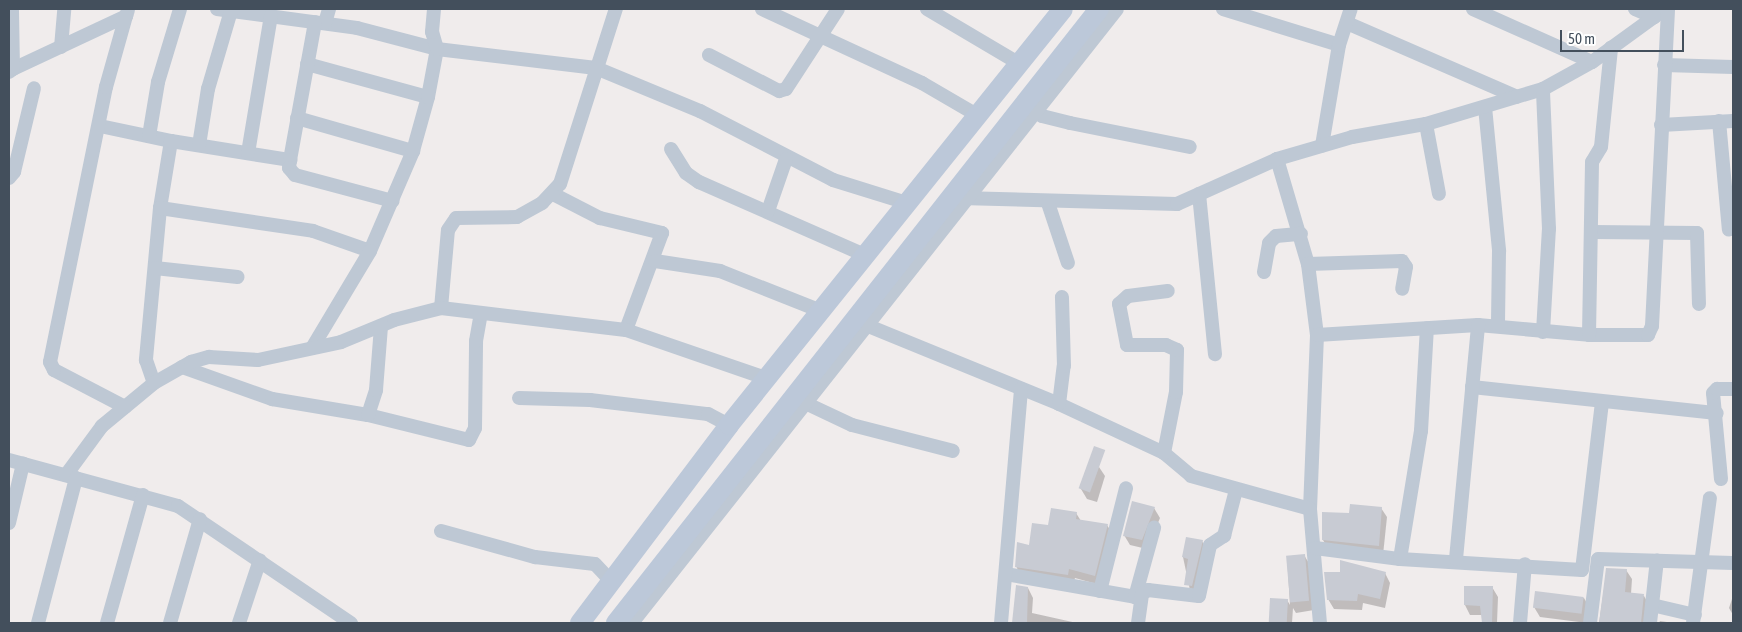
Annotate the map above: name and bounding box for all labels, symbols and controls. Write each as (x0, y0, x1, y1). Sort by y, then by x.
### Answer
scale bar (1562, 20, 1686, 52)
text: 50 m (1568, 30, 1595, 47)

